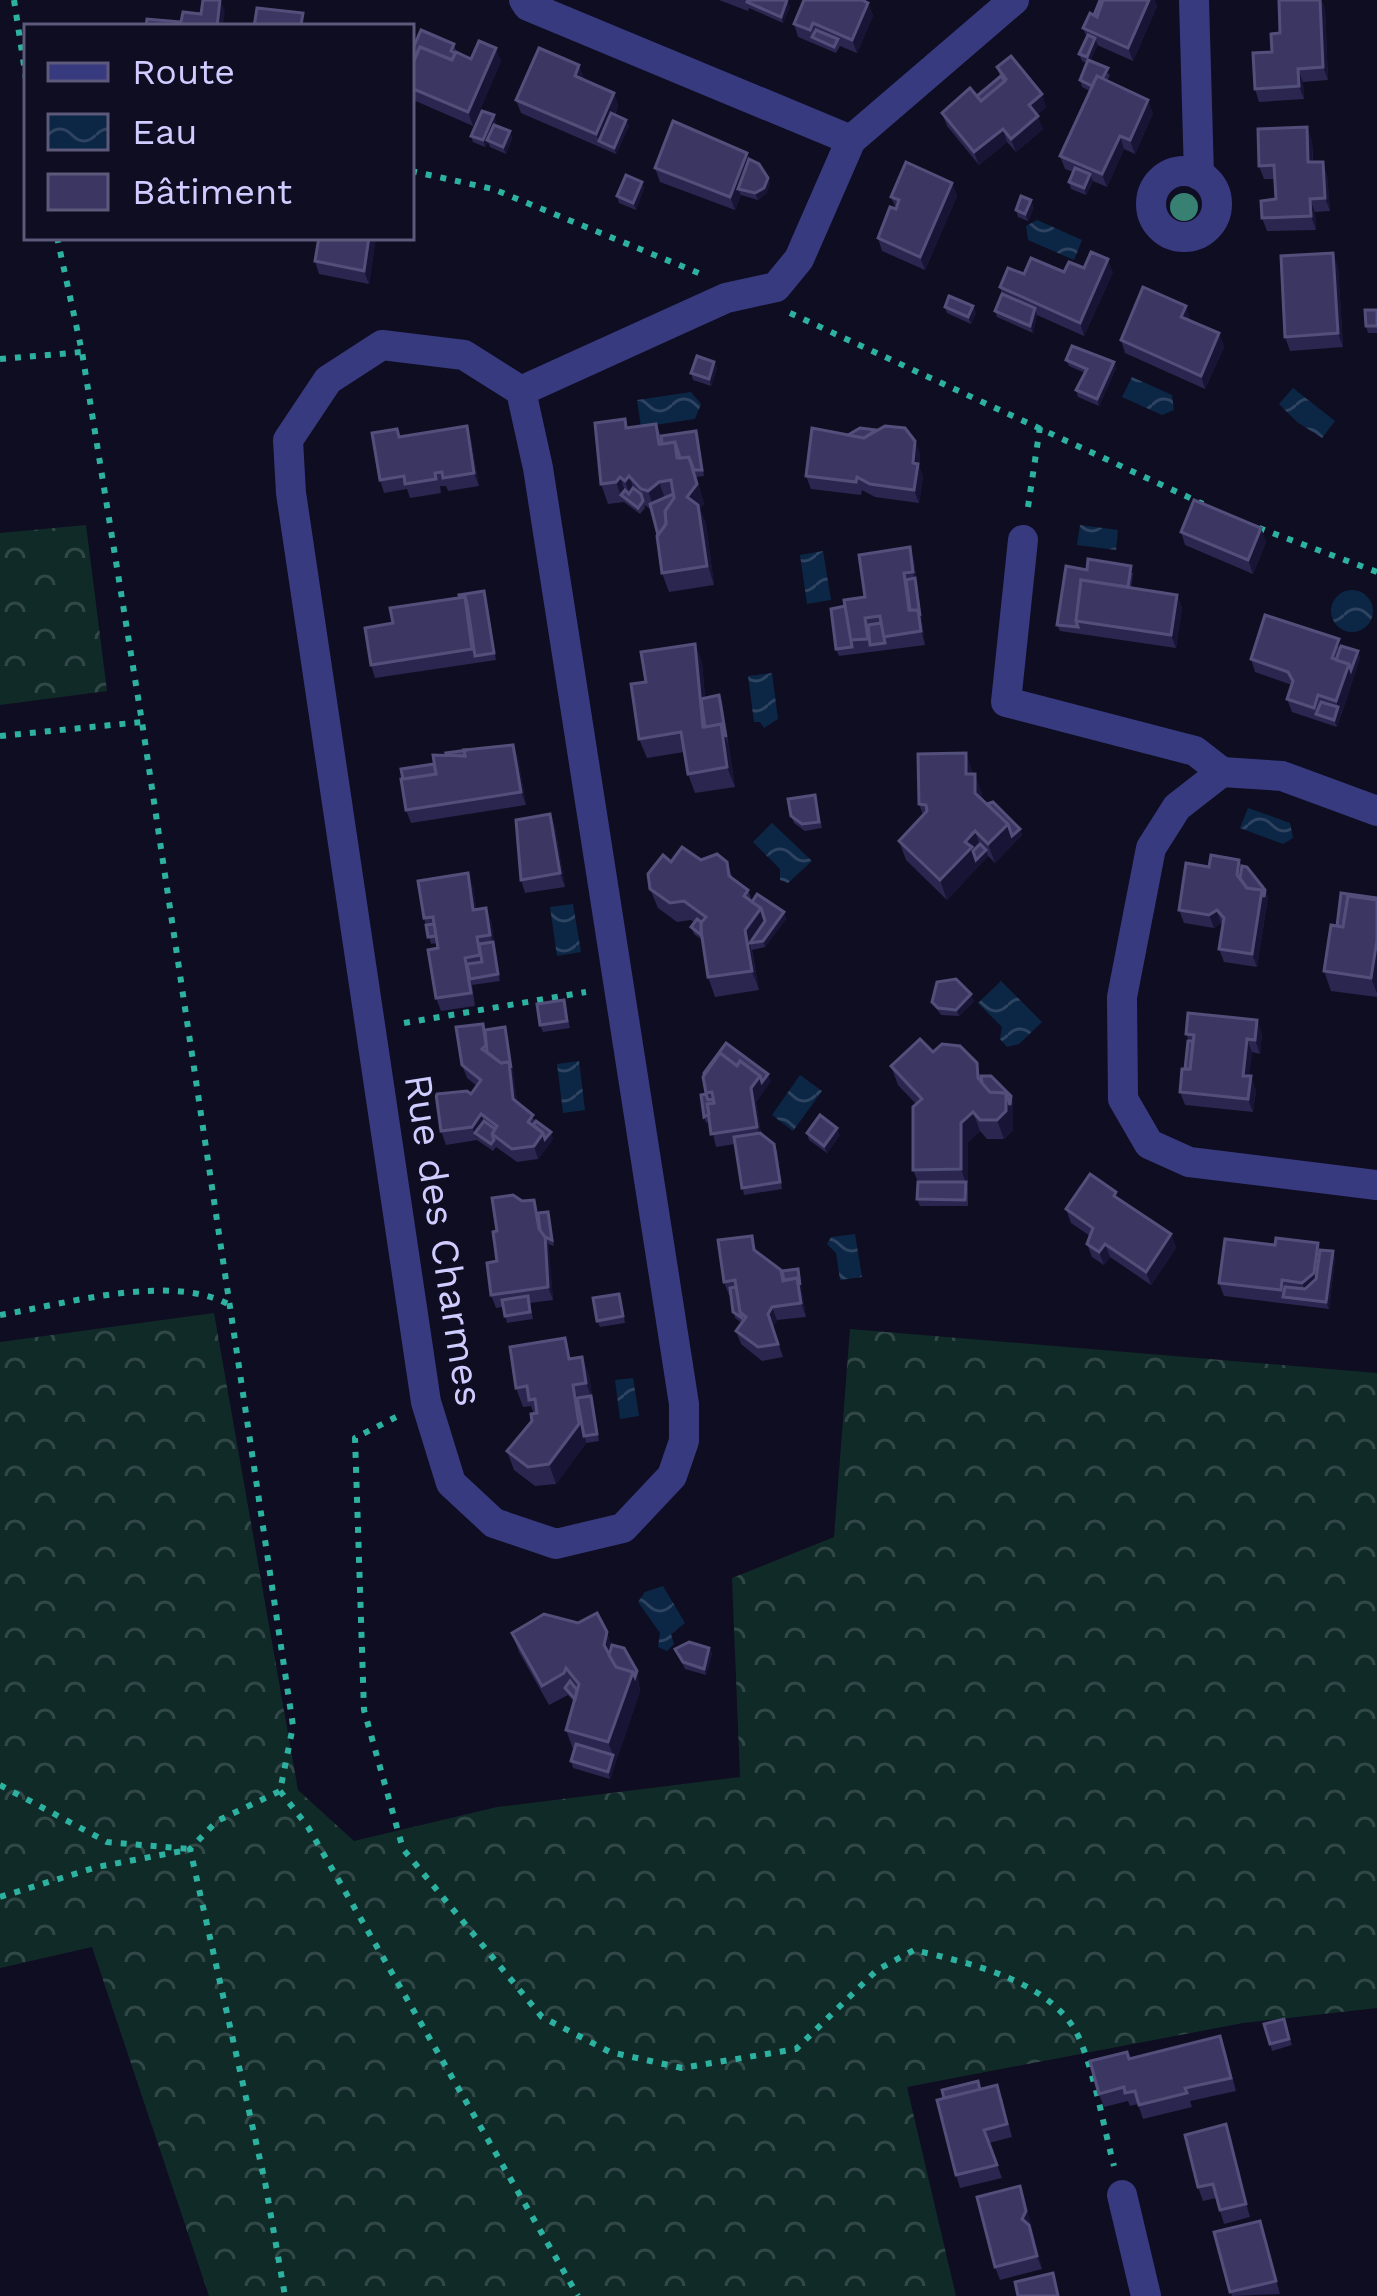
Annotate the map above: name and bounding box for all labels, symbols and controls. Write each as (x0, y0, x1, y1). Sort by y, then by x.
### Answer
legend (24, 24, 414, 240)
text: Route (132, 51, 235, 93)
text: Eau (132, 111, 198, 153)
text: Bâtiment (132, 171, 292, 213)
street label: Rue des Charmes (396, 1071, 492, 1409)

